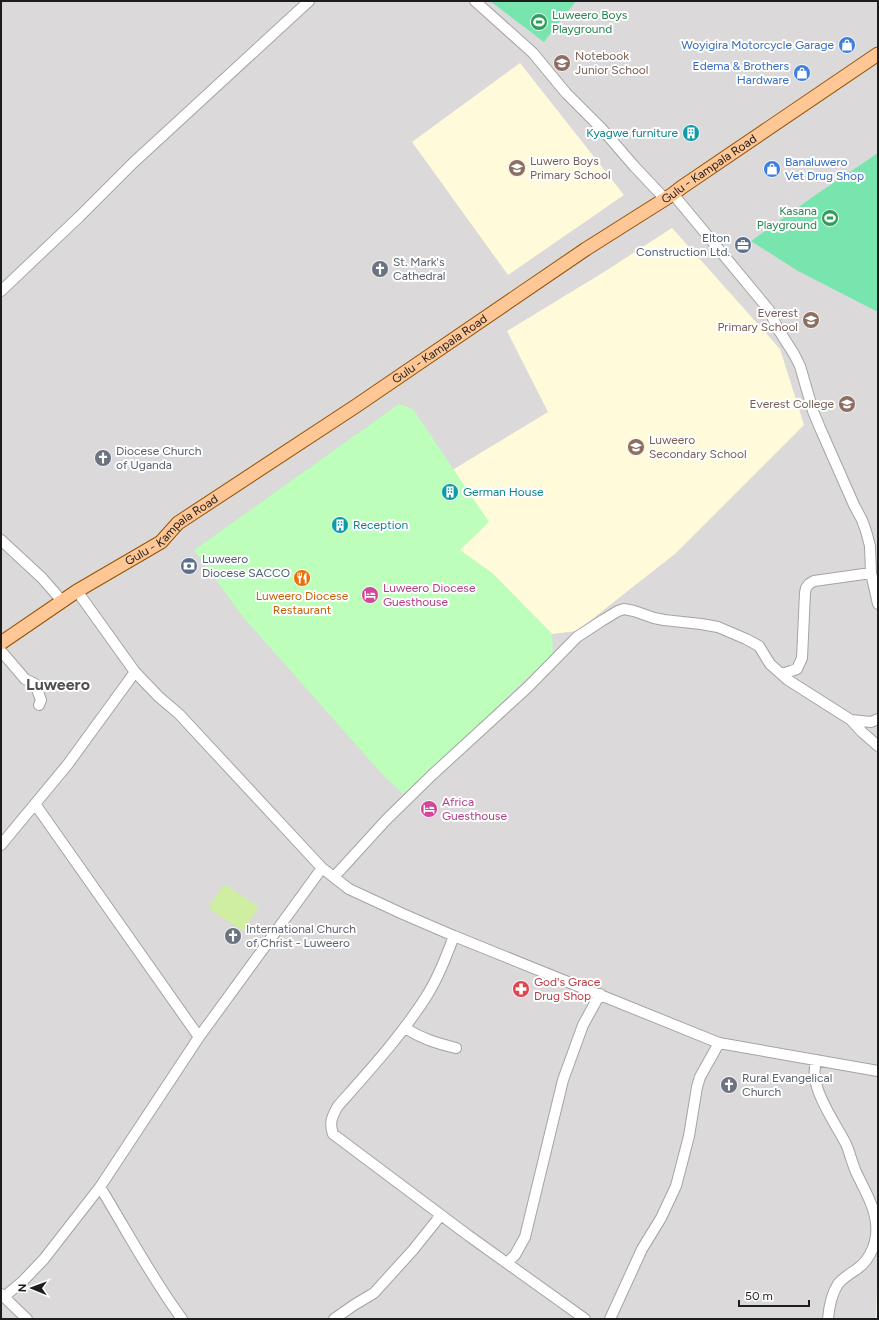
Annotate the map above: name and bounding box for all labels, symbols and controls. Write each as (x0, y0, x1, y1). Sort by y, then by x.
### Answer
place label: Luweero Boys Playground (552, 8, 628, 36)
sports icon: Luweero Boys Playground (529, 12, 549, 32)
shop icon: Woyigira Motorcycle Garage (837, 35, 857, 55)
place label: Woyigira Motorcycle Garage (681, 38, 834, 52)
place label: Notebook Junior School (575, 49, 648, 77)
school or university icon: Notebook Junior School (552, 53, 572, 73)
place label: Edema & Brothers Hardware (693, 59, 789, 87)
shop icon: Edema & Brothers Hardware (792, 63, 812, 83)
building icon: Kyagwe furniture (681, 123, 701, 143)
place label: Kyagwe furniture (586, 126, 678, 140)
street label: Gulu - Kampala Road (659, 132, 759, 207)
place label: Luwero Boys Primary School (530, 154, 611, 182)
place label: Banaluwero Vet Drug Shop (785, 155, 864, 183)
school or university icon: Luwero Boys Primary School (507, 158, 527, 178)
shop icon: Banaluwero Vet Drug Shop (762, 159, 782, 179)
place label: Kasana Playground (757, 204, 817, 232)
sports icon: Kasana Playground (820, 208, 840, 228)
place label: Elton Construction Ltd. (636, 231, 730, 259)
office icon: Elton Construction Ltd. (733, 235, 753, 255)
place label: St. Mark's Cathedral (393, 255, 445, 283)
church icon: St. Mark's Cathedral (370, 259, 390, 279)
place label: Everest Primary School (717, 306, 798, 334)
school or university icon: Everest Primary School (801, 310, 821, 330)
street label: Gulu - Kampala Road (389, 312, 490, 386)
school or university icon: Everest College (837, 394, 857, 414)
place label: Everest College (750, 397, 834, 411)
place label: Luweero Secondary School (649, 433, 747, 461)
school or university icon: Luweero Secondary School (626, 437, 646, 457)
place label: Diocese Church of Uganda (116, 444, 202, 472)
church icon: Diocese Church of Uganda (93, 448, 113, 468)
building icon: German House (440, 482, 460, 502)
place label: German House (463, 485, 544, 499)
street label: Gulu - Kampala Road (122, 492, 221, 568)
building icon: Reception (330, 515, 350, 535)
place label: Reception (353, 518, 408, 532)
place label: Luweero Diocese SACCO (202, 552, 290, 580)
bank icon: Luweero Diocese SACCO (179, 556, 199, 576)
restaurant icon: Luweero Diocese Restaurant (292, 568, 312, 588)
place label: Luweero Diocese Guesthouse (383, 581, 476, 609)
hotel icon: Luweero Diocese Guesthouse (360, 585, 380, 605)
place label: Luweero Diocese Restaurant (256, 589, 349, 617)
district label: Luweero (26, 675, 90, 694)
place label: Africa Guesthouse (442, 795, 507, 823)
hotel icon: Africa Guesthouse (419, 799, 439, 819)
place label: International Church of Christ - Luweero (246, 922, 356, 950)
church icon: International Church of Christ - Luweero (223, 926, 243, 946)
place label: God's Grace Drug Shop (534, 975, 601, 1003)
pharmacy icon: God's Grace Drug Shop (511, 979, 531, 999)
place label: Rural Evangelical Church (742, 1071, 832, 1099)
church icon: Rural Evangelical Church (719, 1075, 739, 1095)
north arrow (12, 1268, 52, 1308)
scale bar (739, 1282, 809, 1308)
text: N (16, 1283, 29, 1292)
text: 50 m (745, 1289, 773, 1303)

